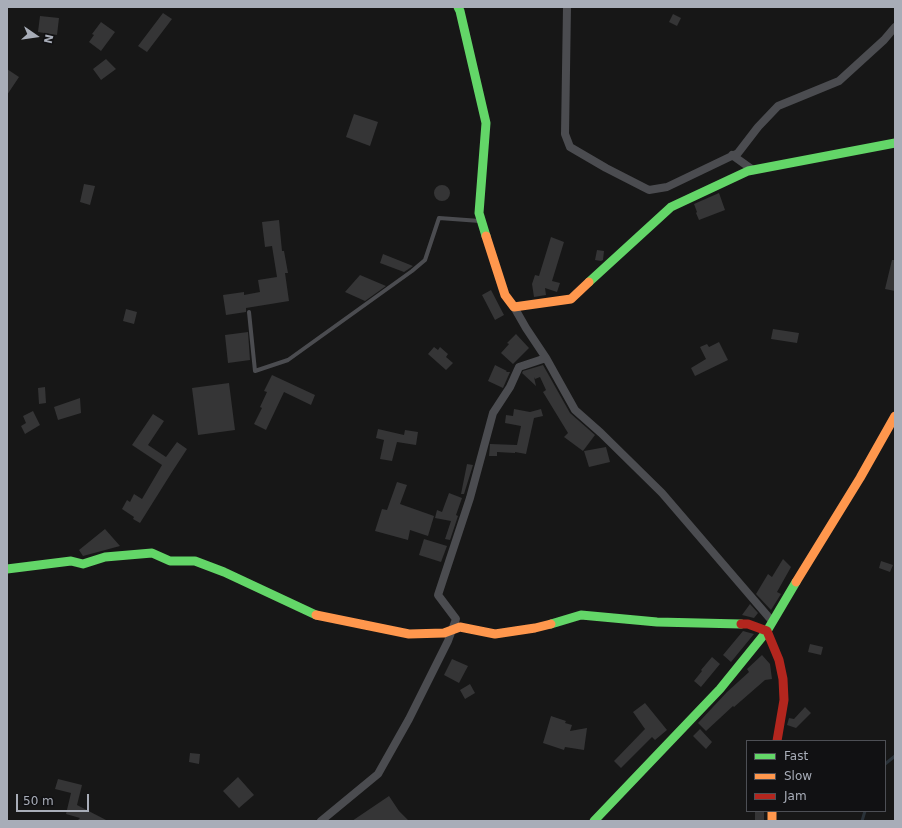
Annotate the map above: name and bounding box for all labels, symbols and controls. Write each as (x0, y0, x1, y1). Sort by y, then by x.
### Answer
north arrow (16, 16, 56, 56)
text: N (41, 33, 56, 45)
legend (746, 740, 886, 812)
text: Fast (784, 749, 808, 763)
text: Slow (784, 769, 812, 783)
scale bar (18, 786, 91, 812)
text: Jam (784, 789, 807, 803)
text: 50 m (23, 794, 54, 808)

